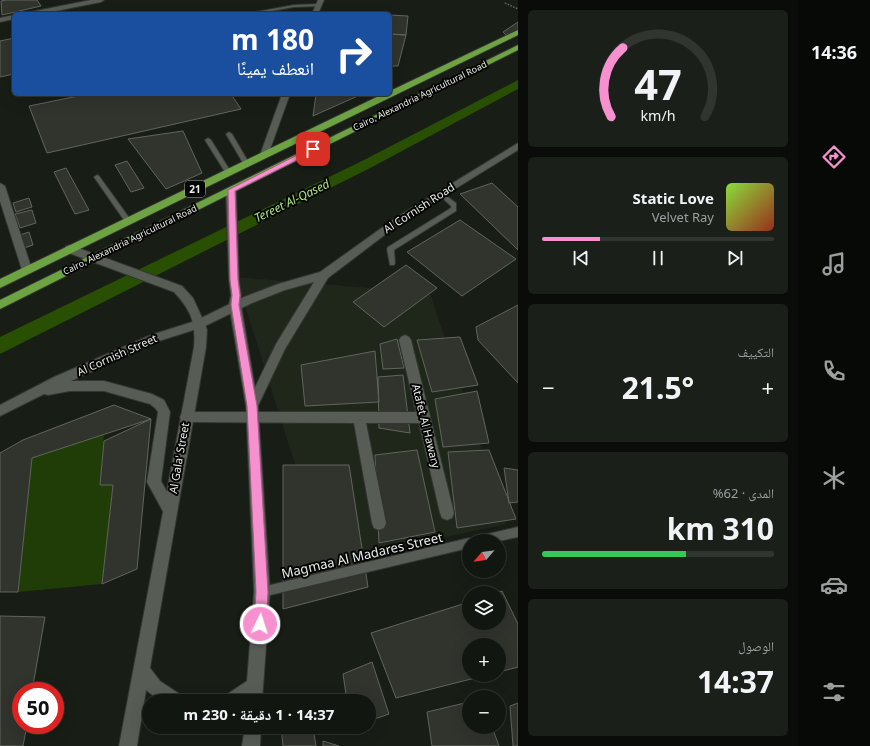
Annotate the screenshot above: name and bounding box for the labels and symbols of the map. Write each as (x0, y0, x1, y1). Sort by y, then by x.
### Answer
street label: Cairo, Alexandria Agricultural Road (351, 57, 489, 134)
pin (296, 132, 330, 166)
water label: Tereet Al-Qased (251, 174, 333, 226)
street label: Al Cornish Road (380, 179, 457, 236)
road number: 21 (185, 181, 205, 197)
street label: Cairo, Alexandria Agricultural Road (61, 201, 199, 278)
street label: Al Cornish Street (74, 330, 159, 379)
street label: Atafet Al Hawary (409, 382, 444, 470)
street label: Al Gala' Street (165, 421, 192, 495)
street label: Magmaa Al Madares Street (280, 528, 445, 582)
north arrow (462, 534, 506, 578)
position arrow (239, 603, 281, 645)
speed limit sign: 50 (12, 682, 64, 734)

